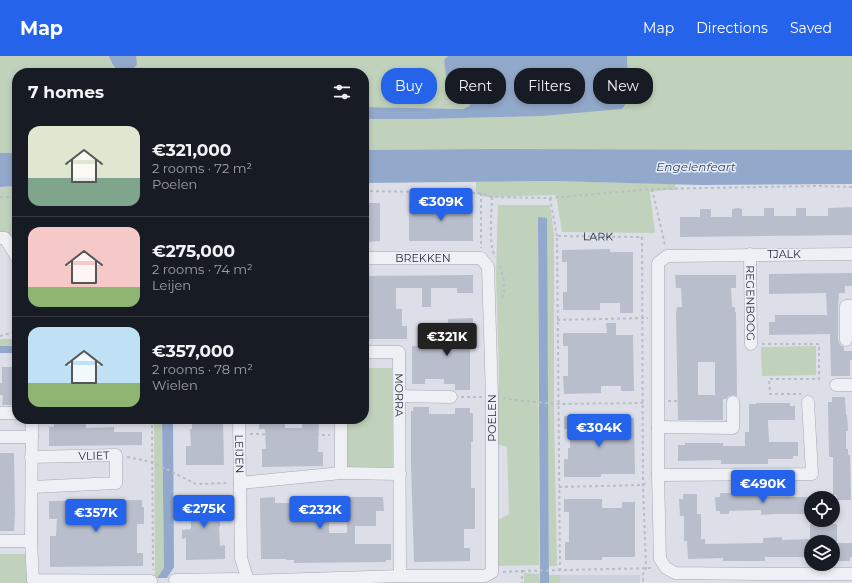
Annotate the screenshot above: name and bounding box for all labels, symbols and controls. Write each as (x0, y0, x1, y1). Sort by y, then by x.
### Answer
text: Map (20, 17, 63, 40)
text: Map (643, 19, 674, 37)
text: Directions (696, 19, 768, 37)
text: Saved (790, 19, 832, 37)
chip: Buy (381, 68, 437, 104)
chip: Rent (445, 68, 506, 104)
chip: Filters (514, 68, 585, 104)
chip: New (593, 68, 653, 104)
icon: filters (331, 81, 353, 103)
text: 7 homes (28, 82, 104, 102)
text: €321,000 (152, 140, 231, 160)
icon: home (60, 142, 108, 190)
water label: Engelenfeart (656, 159, 736, 174)
text: 2 rooms · 72 m² (152, 160, 252, 176)
text: Poelen (152, 176, 197, 192)
pin: €309K (413, 188, 469, 222)
text: €309K (419, 193, 463, 209)
street label: LARK (583, 229, 613, 244)
text: €275,000 (152, 241, 235, 261)
icon: home (60, 243, 108, 291)
street label: TJALK (767, 247, 801, 261)
street label: BREKKEN (395, 251, 451, 265)
text: 2 rooms · 74 m² (152, 261, 253, 277)
street label: REGENBOOG (743, 265, 758, 341)
text: Leijen (152, 277, 191, 293)
pin: €321K (419, 323, 475, 357)
text: €321K (427, 328, 467, 344)
text: €357,000 (152, 341, 234, 361)
icon: home (60, 343, 108, 391)
text: 2 rooms · 78 m² (152, 361, 253, 377)
street label: MORRA (392, 373, 406, 417)
text: Wielen (152, 377, 198, 393)
street label: POELEN (485, 394, 499, 442)
pin: €304K (571, 414, 627, 448)
text: €304K (576, 419, 622, 435)
street label: LEIJEN (232, 434, 247, 474)
street label: VLIET (78, 448, 110, 463)
pin: €490K (735, 470, 791, 504)
text: €490K (740, 475, 786, 491)
map controls (804, 491, 840, 571)
button: locate (804, 491, 840, 527)
pin: €275K (176, 495, 232, 529)
pin: €232K (292, 496, 348, 530)
pin: €357K (68, 499, 124, 533)
text: €275K (182, 500, 226, 516)
text: €232K (298, 501, 342, 517)
text: €357K (74, 504, 118, 520)
button: layers (804, 535, 840, 571)

